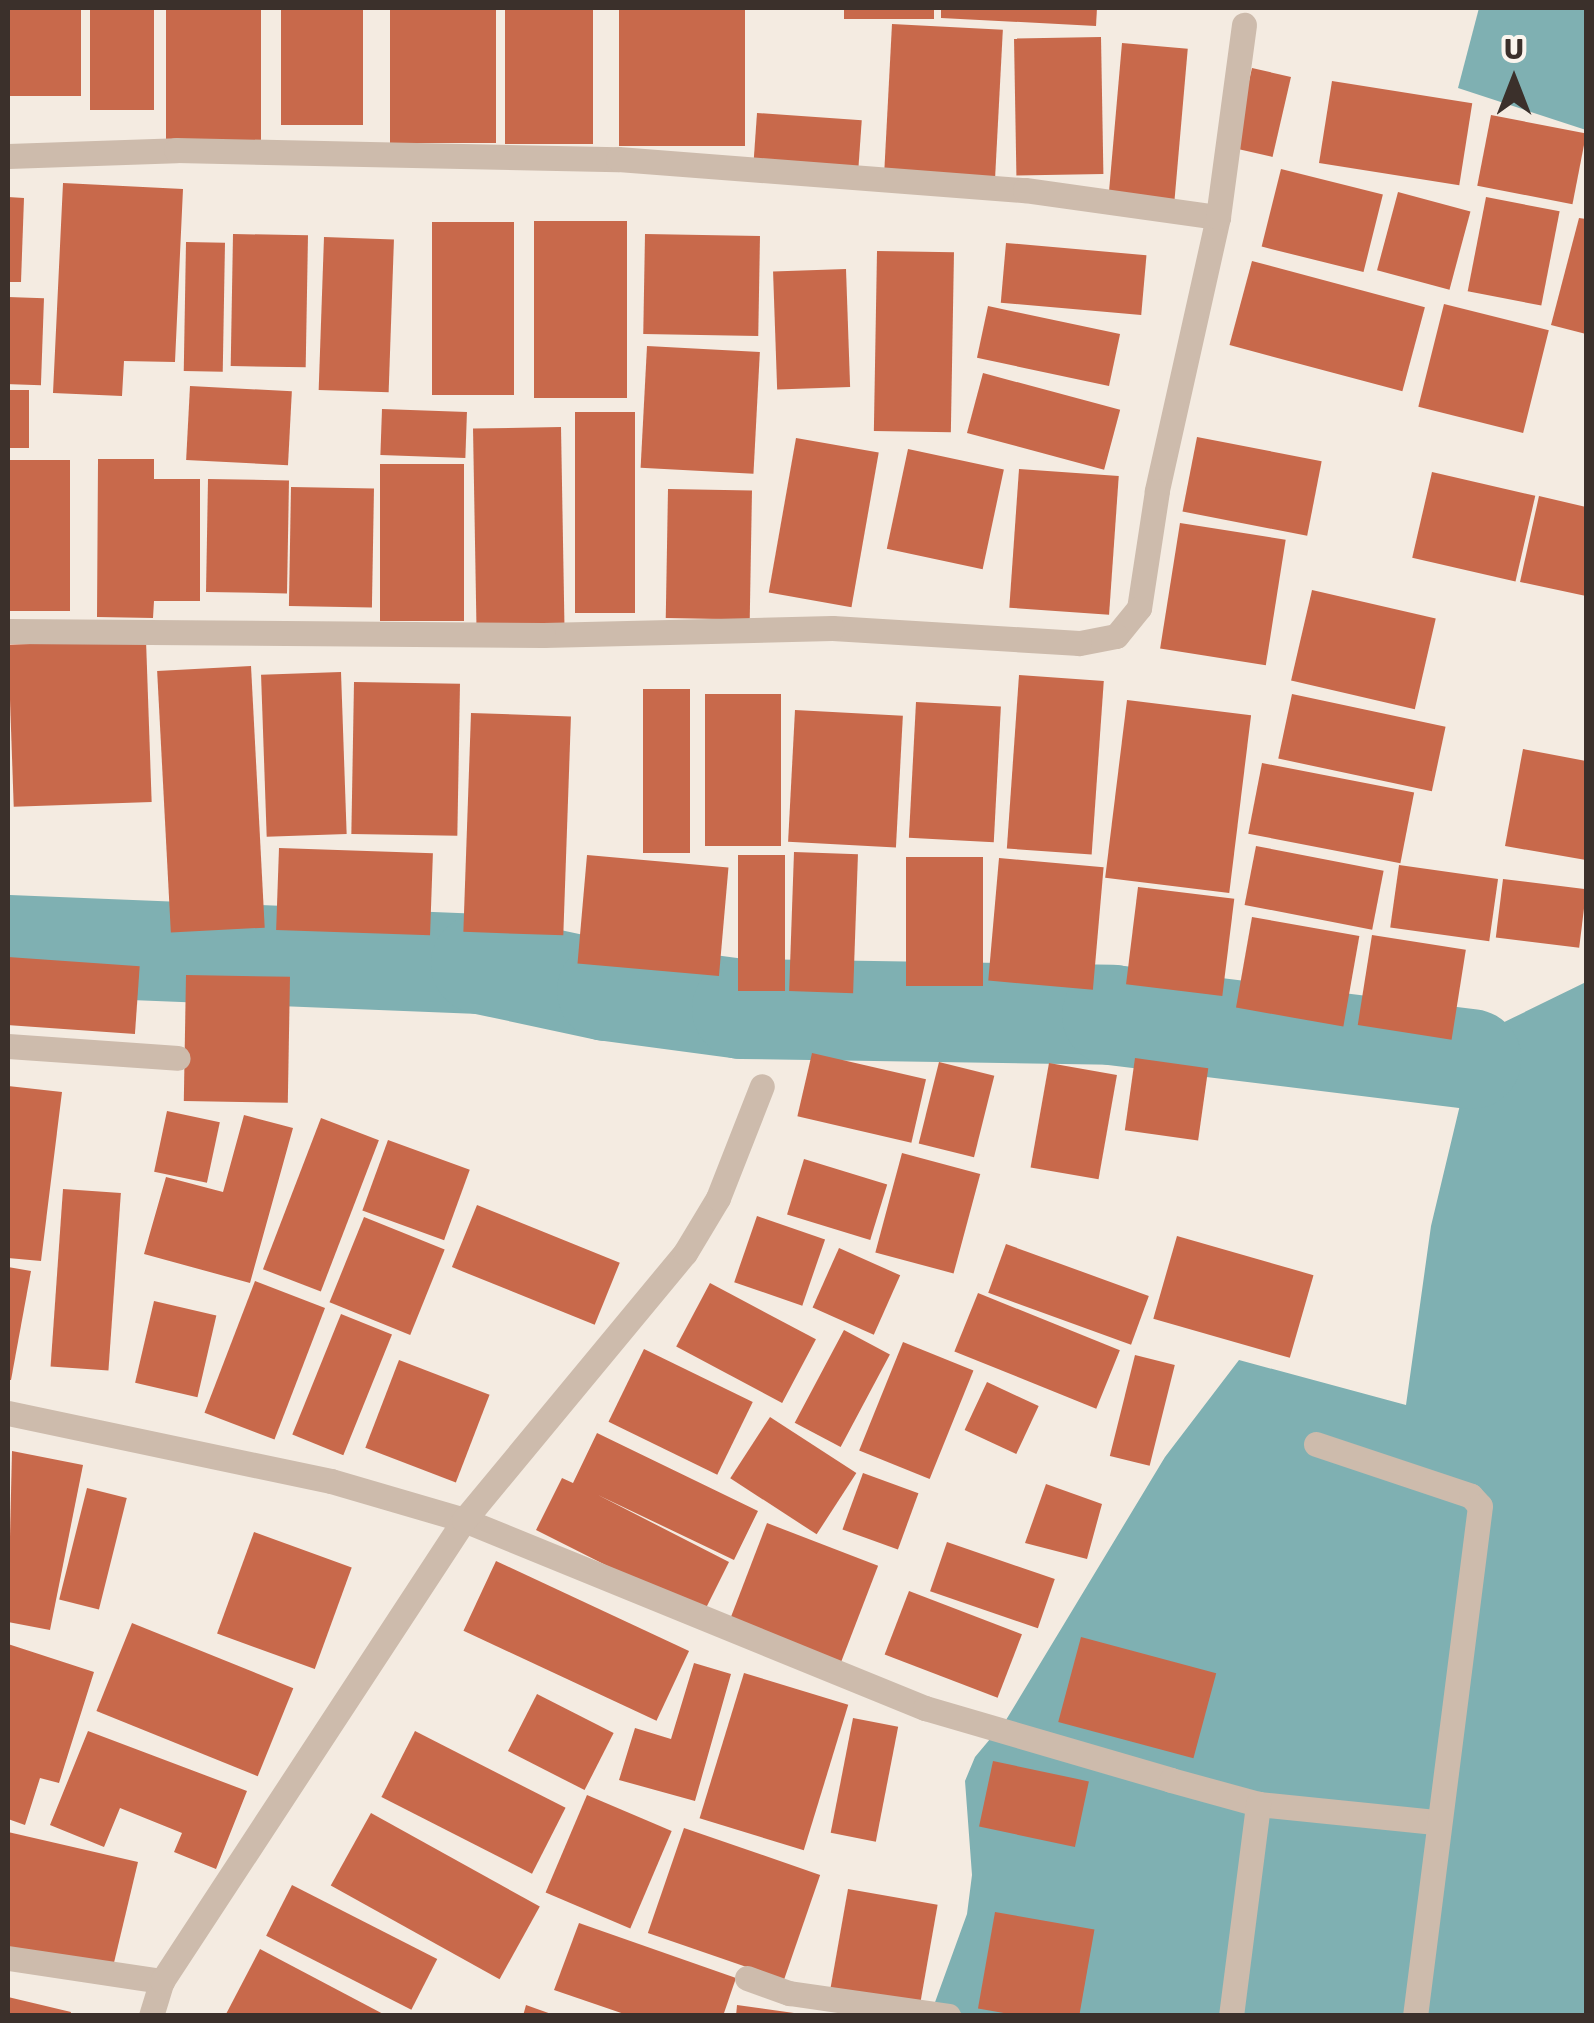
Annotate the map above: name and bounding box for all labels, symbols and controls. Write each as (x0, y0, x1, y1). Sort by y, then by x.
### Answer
north arrow (1464, 30, 1564, 130)
text: U (1504, 33, 1524, 66)

